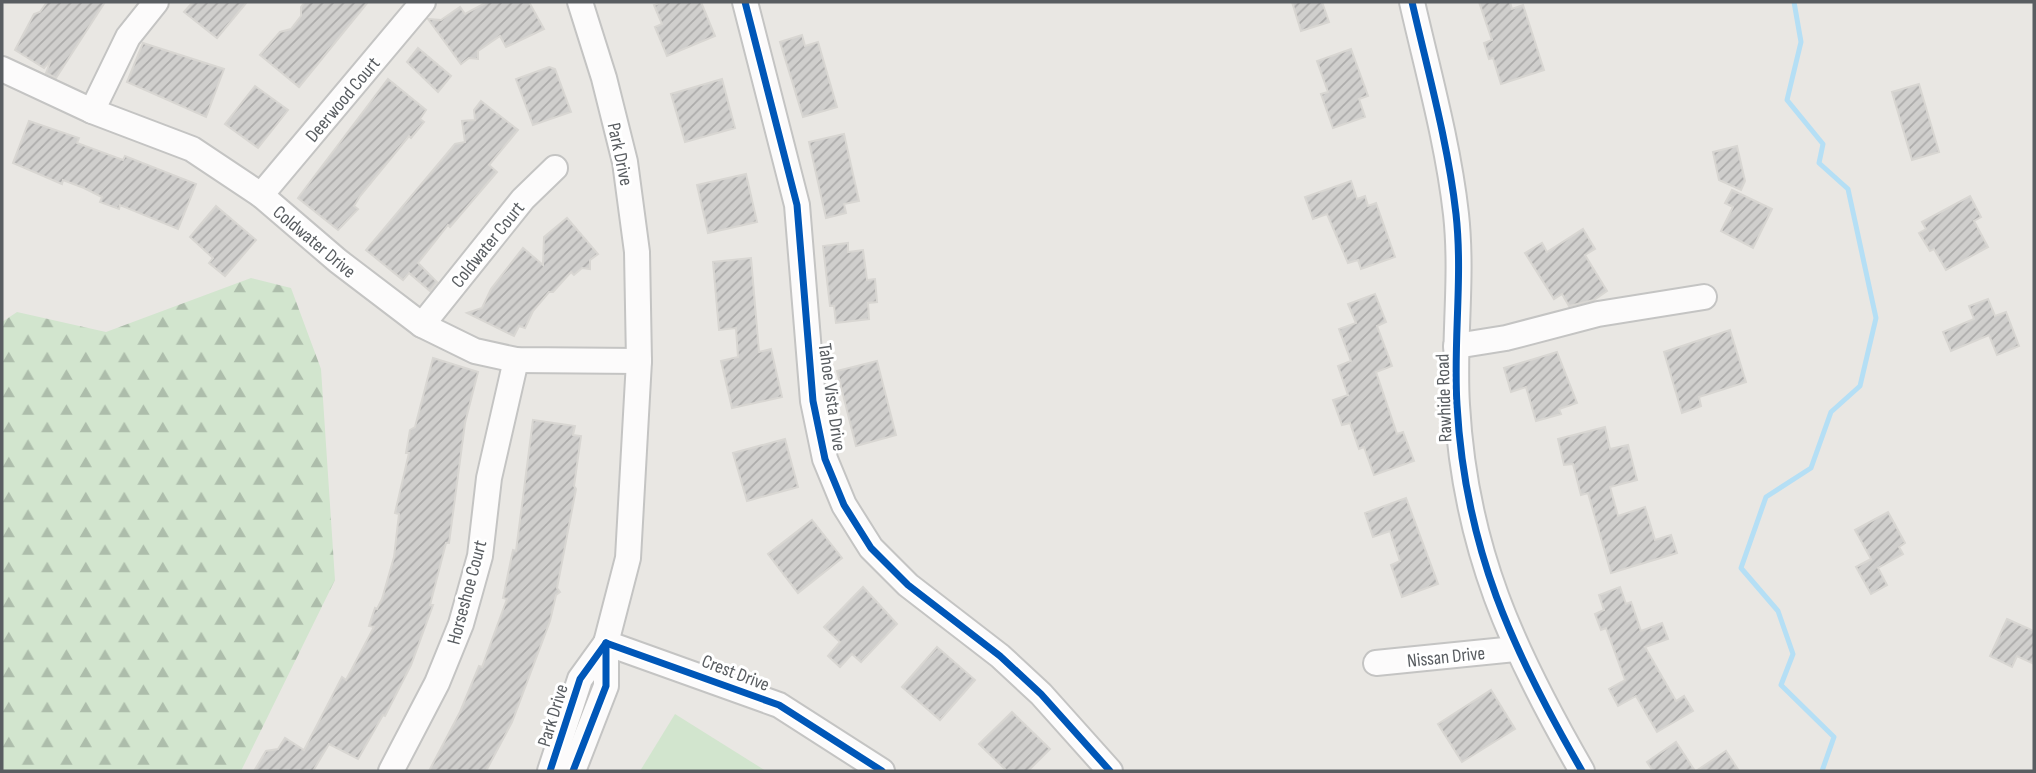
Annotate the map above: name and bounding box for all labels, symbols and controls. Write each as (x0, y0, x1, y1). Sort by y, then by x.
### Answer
street label: Deerwood Court (301, 53, 386, 147)
street label: Park Drive (602, 121, 637, 188)
street label: Coldwater Court (446, 197, 530, 293)
street label: Coldwater Drive (268, 201, 360, 283)
street label: Tahoe Vista Drive (813, 342, 850, 453)
street label: Rawhide Road (1431, 353, 1458, 442)
street label: Horseshoe Court (442, 538, 492, 647)
street label: Nissan Drive (1406, 642, 1486, 673)
street label: Crest Drive (698, 650, 773, 697)
street label: Park Drive (533, 681, 574, 749)

